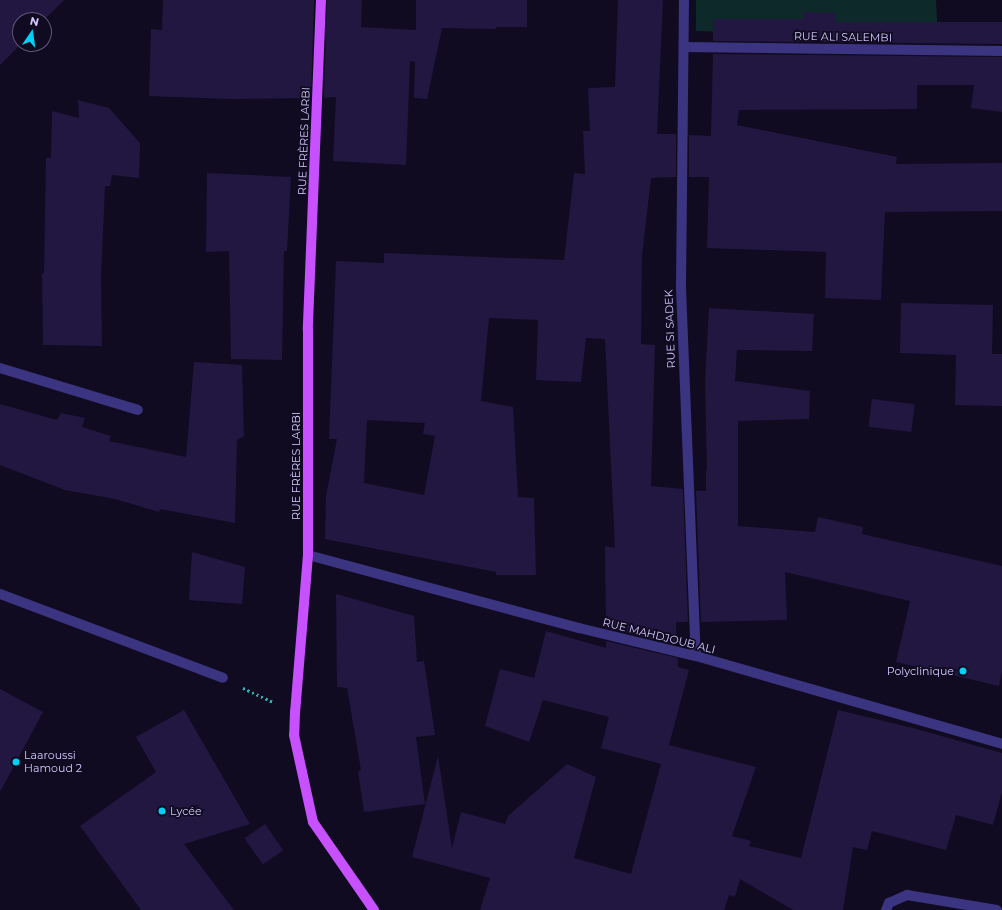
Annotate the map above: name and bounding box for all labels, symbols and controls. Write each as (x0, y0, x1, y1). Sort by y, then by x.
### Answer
north arrow (12, 12, 52, 52)
text: N (29, 13, 40, 29)
street label: RUE ALI SALEMBI (794, 30, 892, 44)
street label: RUE FRÈRES LARBI (296, 87, 312, 195)
street label: RUE SI SADEK (662, 289, 678, 369)
street label: RUE FRÈRES LARBI (289, 412, 303, 520)
street label: RUE MAHDJOUB ALI (601, 616, 717, 656)
place label: Polyclinique (887, 664, 954, 678)
marker: Polyclinique (957, 665, 969, 677)
place label: Laaroussi Hamoud 2 (24, 749, 82, 775)
marker: Laaroussi Hamoud 2 (11, 757, 21, 767)
place label: Lycée (170, 804, 202, 818)
marker: Lycée (157, 806, 167, 816)

